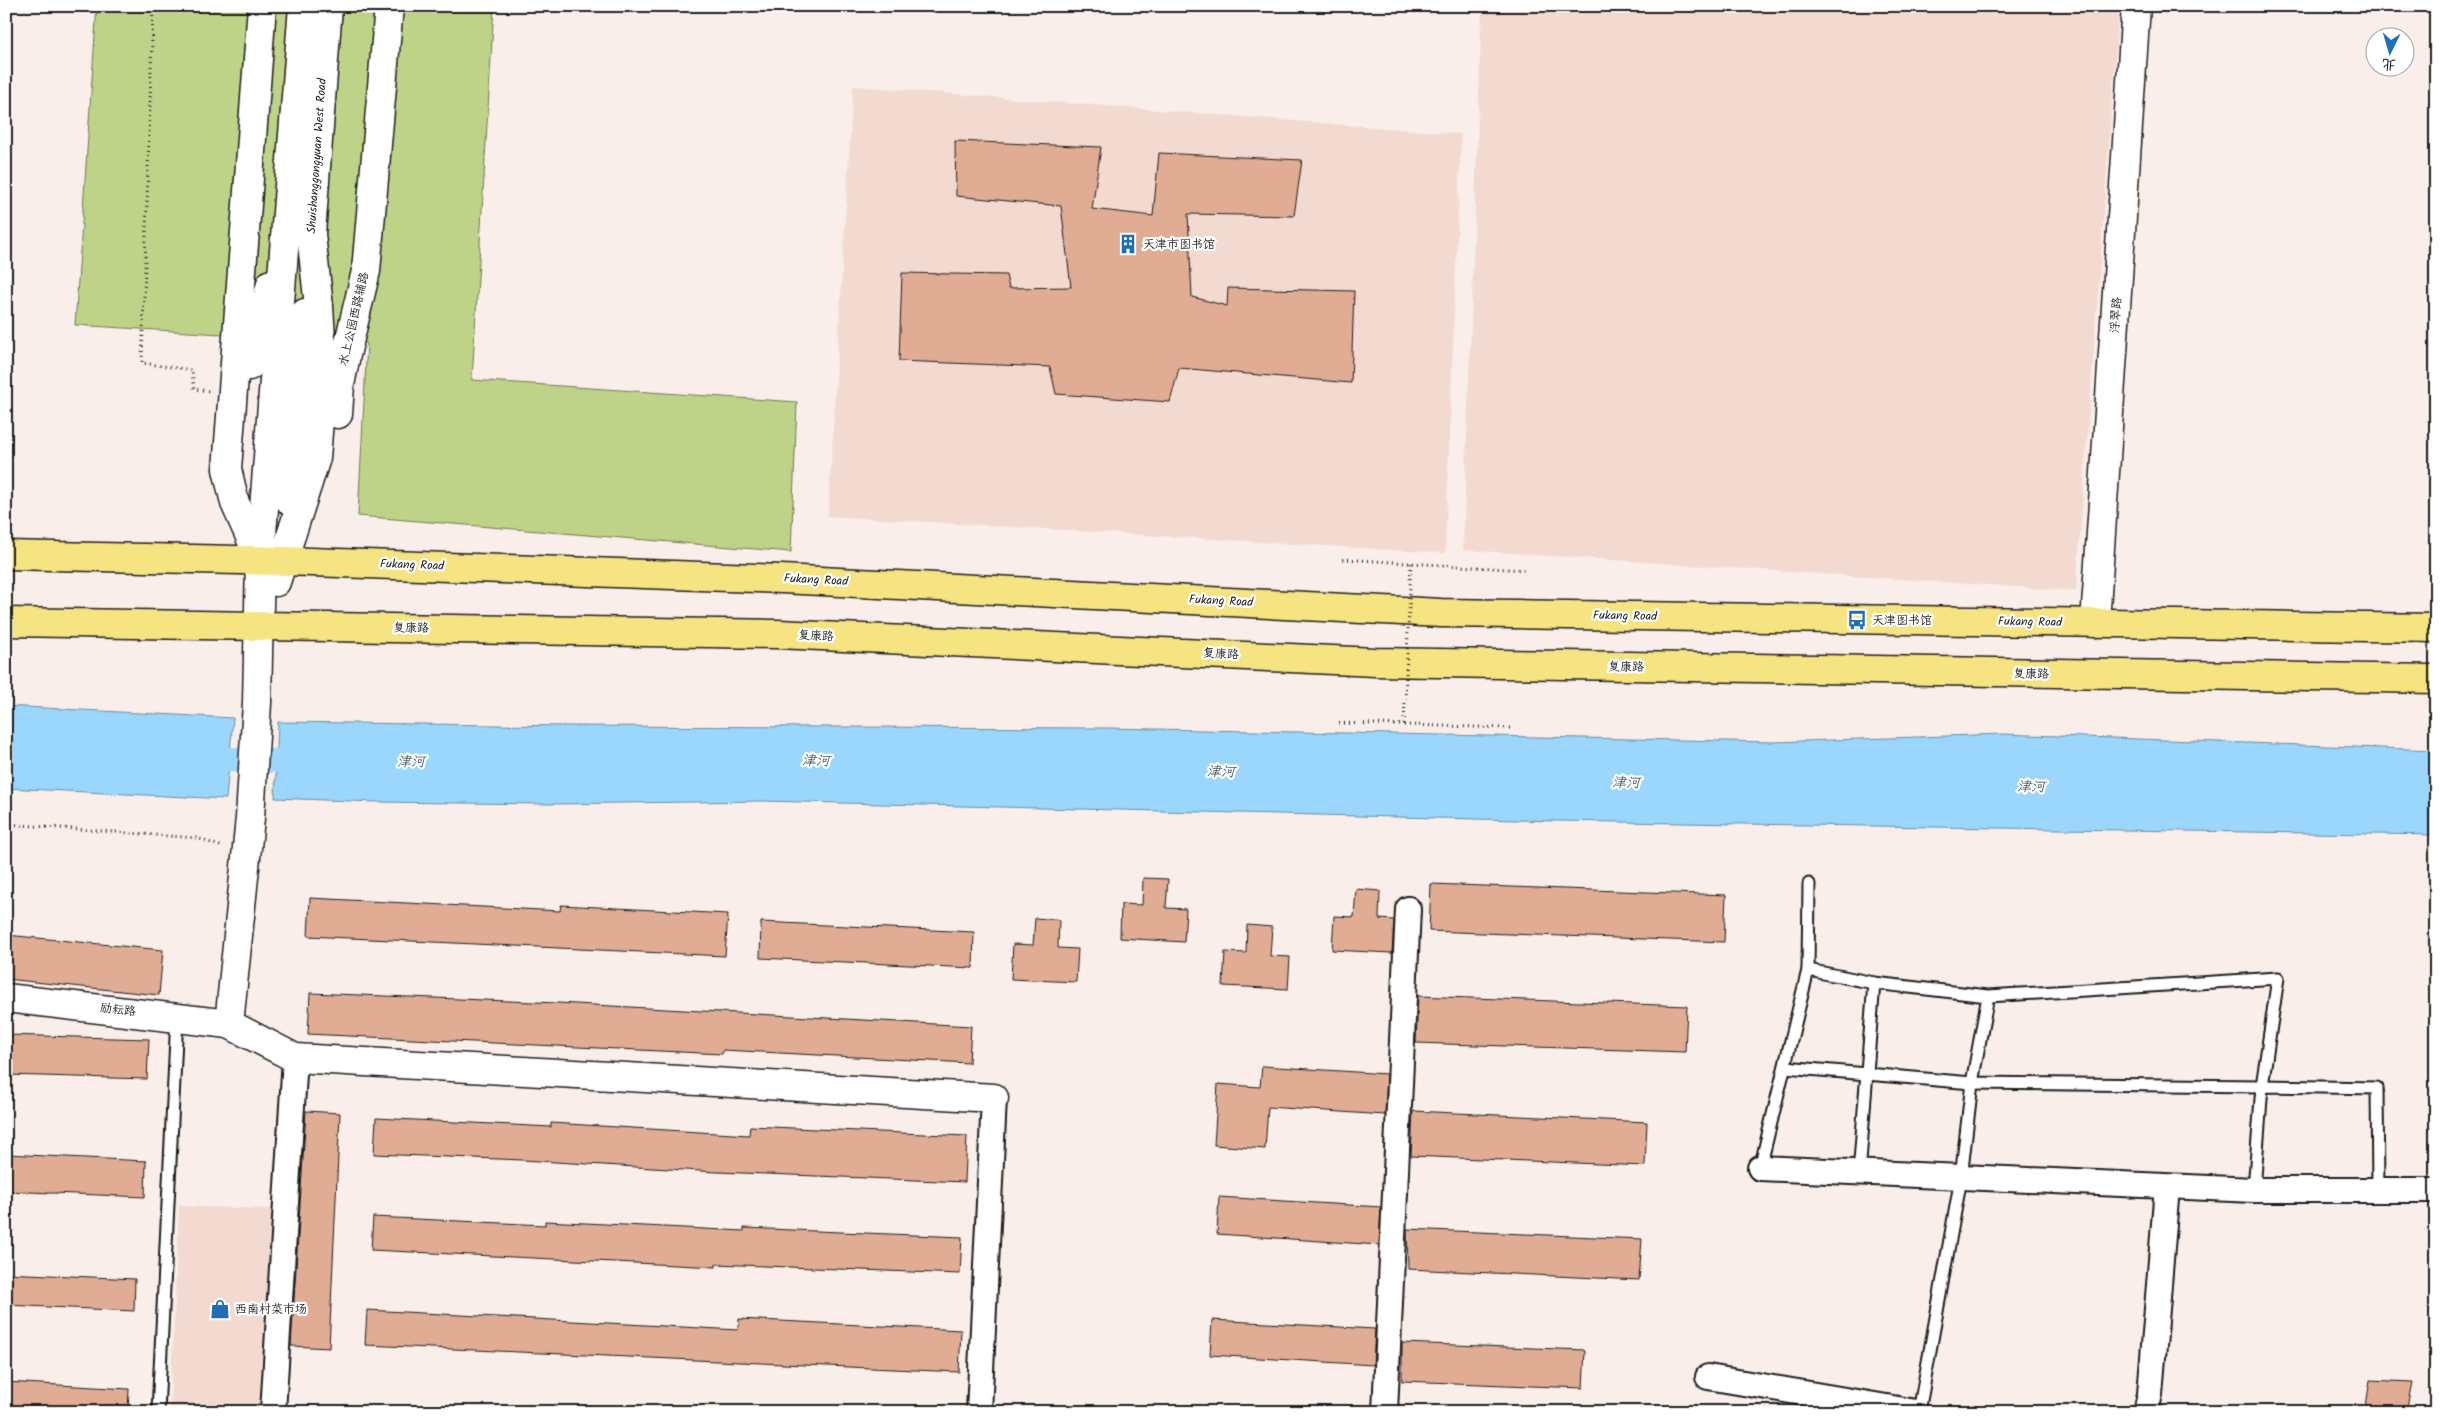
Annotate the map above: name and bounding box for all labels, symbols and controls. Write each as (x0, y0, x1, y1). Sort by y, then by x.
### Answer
north arrow (2364, 28, 2414, 78)
text: 北 (2381, 52, 2397, 76)
street label: Shuishanggongyuan West Road (302, 77, 332, 234)
building icon: 天津市图书馆 (1117, 233, 1139, 255)
place label: 天津市图书馆 (1143, 235, 1215, 254)
street label: 水上公园西路辅路 (334, 270, 374, 368)
street label: 浮翠路 (2105, 296, 2127, 334)
street label: Fukang Road (380, 554, 445, 576)
street label: Fukang Road (783, 569, 850, 591)
street label: Fukang Road (1188, 590, 1255, 612)
street label: Fukang Road (1593, 606, 1658, 626)
bus stop icon: 天津图书馆 (1846, 609, 1868, 631)
place label: 天津图书馆 (1872, 611, 1932, 630)
street label: Fukang Road (1998, 612, 2063, 632)
street label: 复康路 (393, 618, 429, 638)
street label: 复康路 (798, 626, 834, 646)
street label: 复康路 (1203, 644, 1239, 664)
street label: 复康路 (1608, 657, 1644, 677)
street label: 复康路 (2013, 664, 2049, 684)
water label: 津河 (802, 750, 832, 773)
water label: 津河 (397, 751, 427, 773)
water label: 津河 (1207, 761, 1237, 784)
water label: 津河 (1612, 772, 1642, 794)
water label: 津河 (2017, 776, 2047, 798)
street label: 励耘路 (99, 999, 137, 1021)
shop icon: 西南村菜市场 (209, 1298, 231, 1320)
place label: 西南村菜市场 (235, 1300, 307, 1319)

